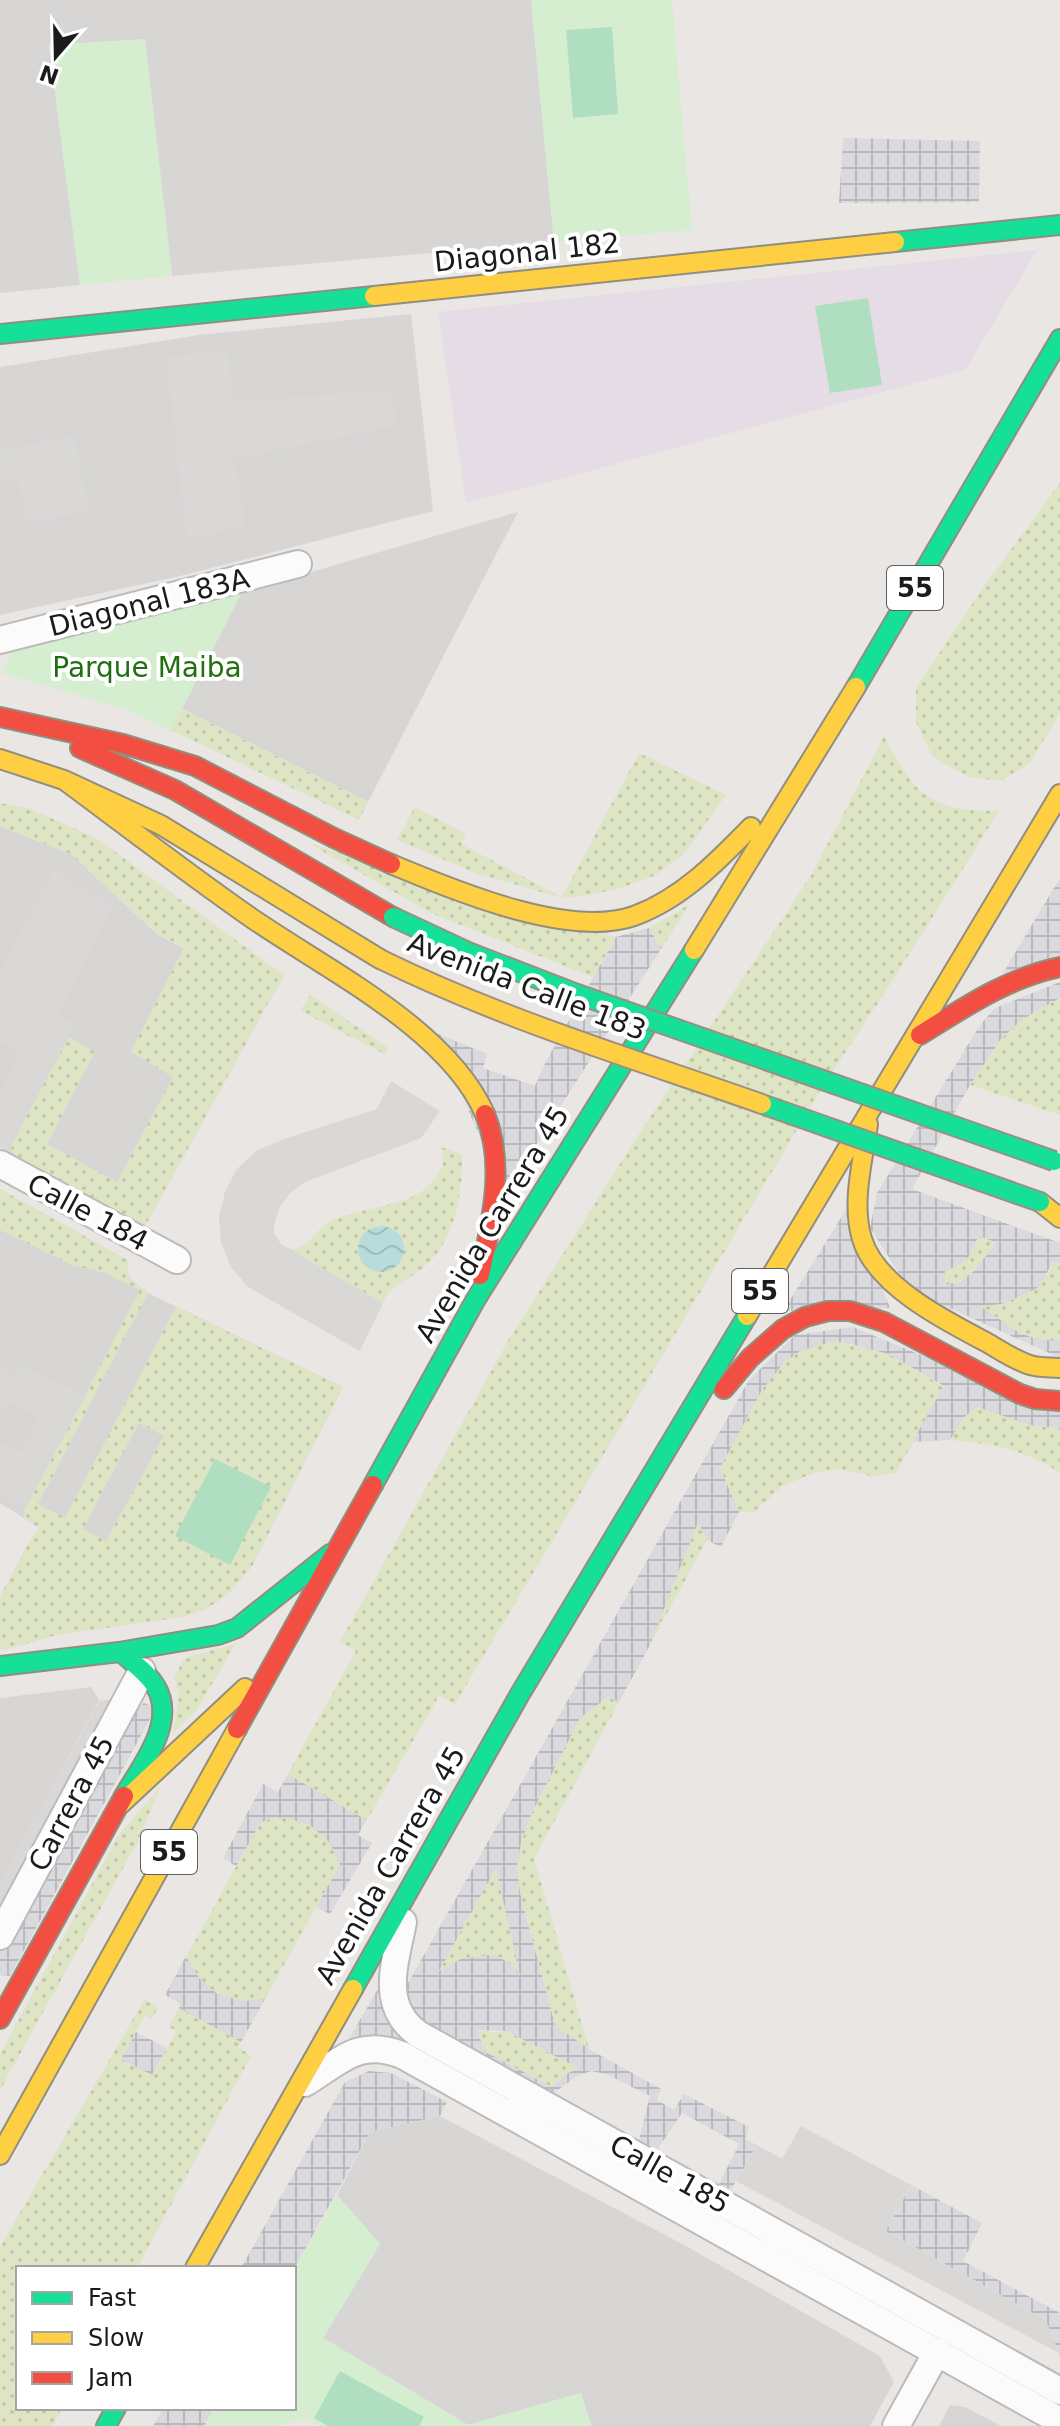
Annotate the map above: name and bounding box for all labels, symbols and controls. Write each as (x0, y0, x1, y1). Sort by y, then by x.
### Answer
north arrow (16, 16, 96, 96)
text: N (36, 59, 62, 89)
street label: Diagonal 182 (433, 226, 621, 279)
street label: Diagonal 183A (45, 562, 253, 643)
road number: 55 (887, 566, 943, 610)
park label: Parque Maiba (52, 651, 242, 684)
street label: Avenida Calle 183 (403, 926, 651, 1047)
street label: Avenida Carrera 45 (409, 1100, 576, 1348)
street label: Calle 184 (22, 1167, 154, 1258)
road number: 55 (732, 1269, 788, 1313)
street label: Carrera 45 (22, 1730, 121, 1877)
street label: Avenida Carrera 45 (309, 1740, 472, 1990)
road number: 55 (141, 1830, 197, 1874)
street label: Calle 185 (604, 2128, 735, 2221)
legend (16, 2266, 296, 2410)
text: Fast (88, 2284, 136, 2312)
text: Slow (88, 2324, 144, 2352)
text: Jam (86, 2364, 133, 2392)

